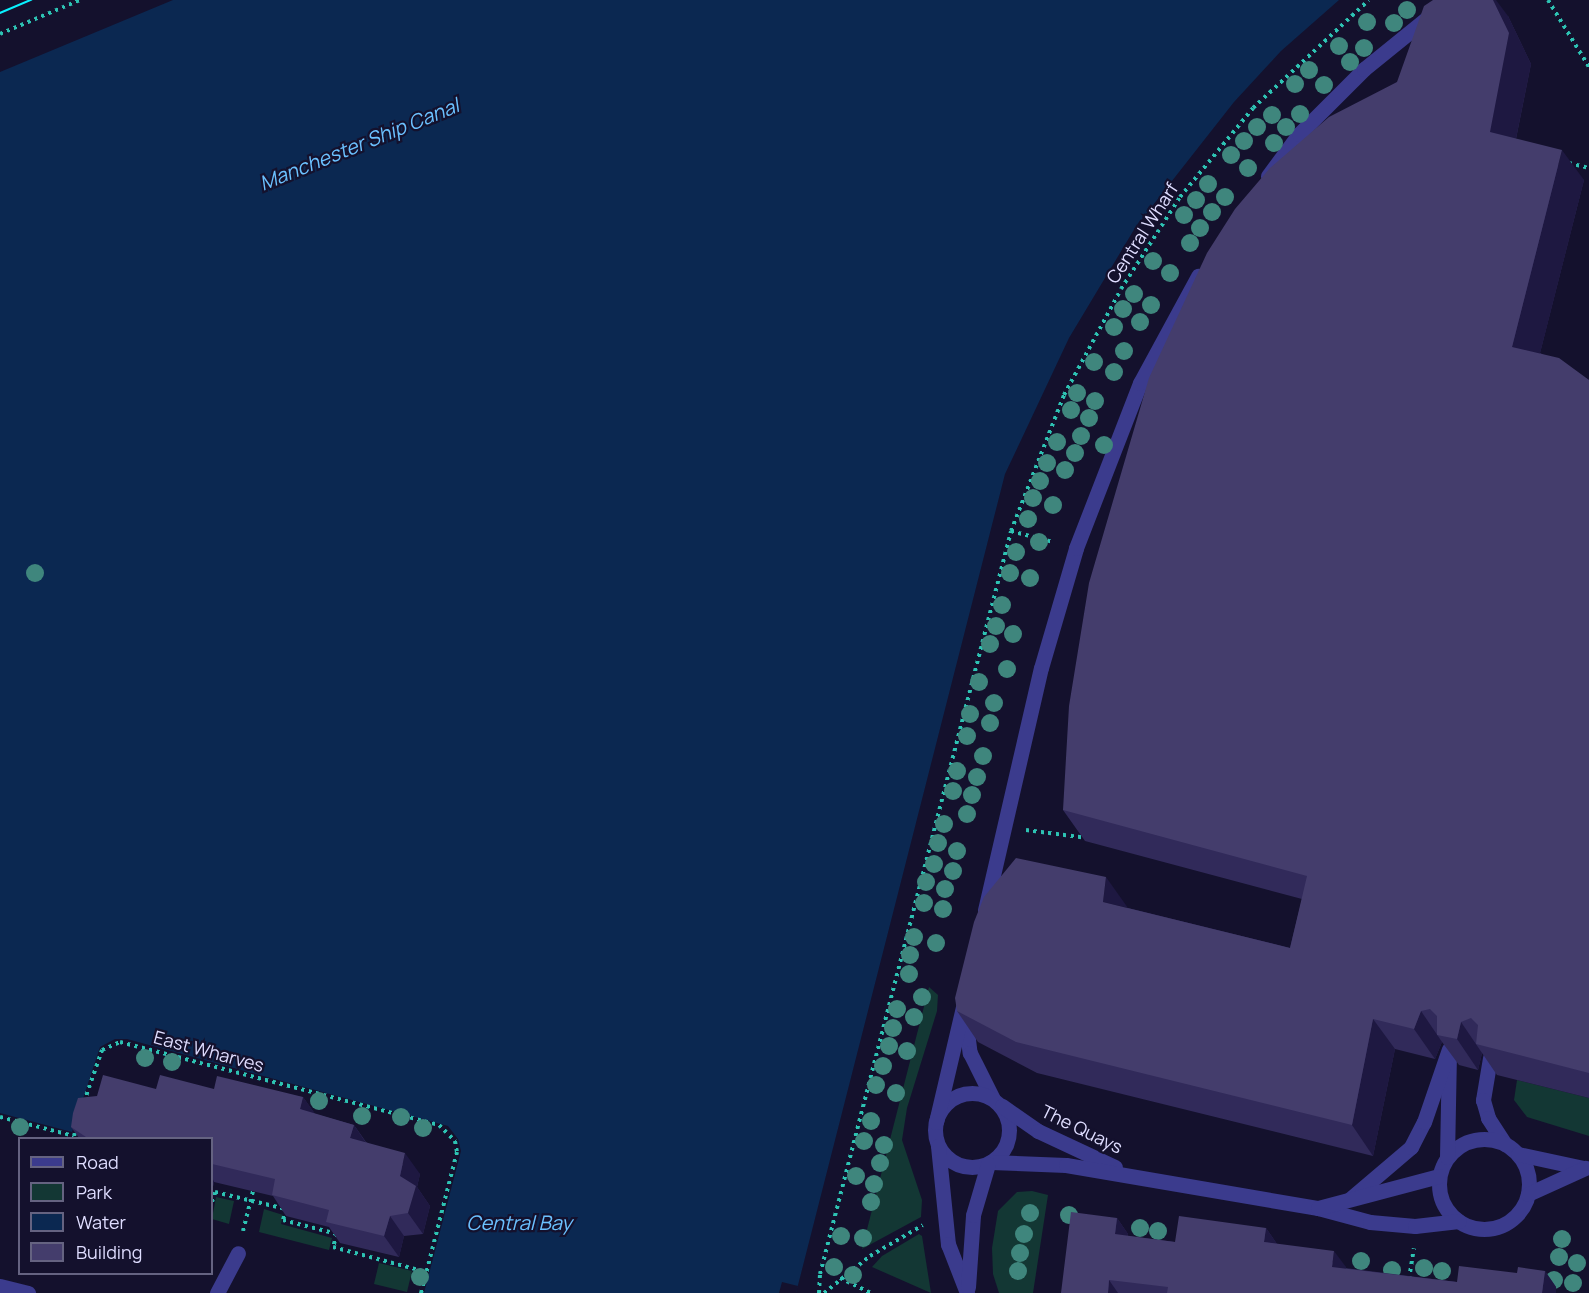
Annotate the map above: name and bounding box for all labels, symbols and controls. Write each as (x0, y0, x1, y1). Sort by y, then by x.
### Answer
water label: Manchester Ship Canal (256, 93, 462, 195)
street label: Central Wharf (1102, 179, 1182, 287)
street label: East Wharves (151, 1026, 267, 1076)
street label: The Quays (1038, 1100, 1126, 1158)
legend (18, 1137, 213, 1275)
text: Road (76, 1150, 119, 1174)
text: Park (76, 1180, 112, 1204)
text: Water (76, 1210, 126, 1234)
water label: Central Bay (466, 1210, 572, 1234)
text: Building (76, 1240, 142, 1264)

